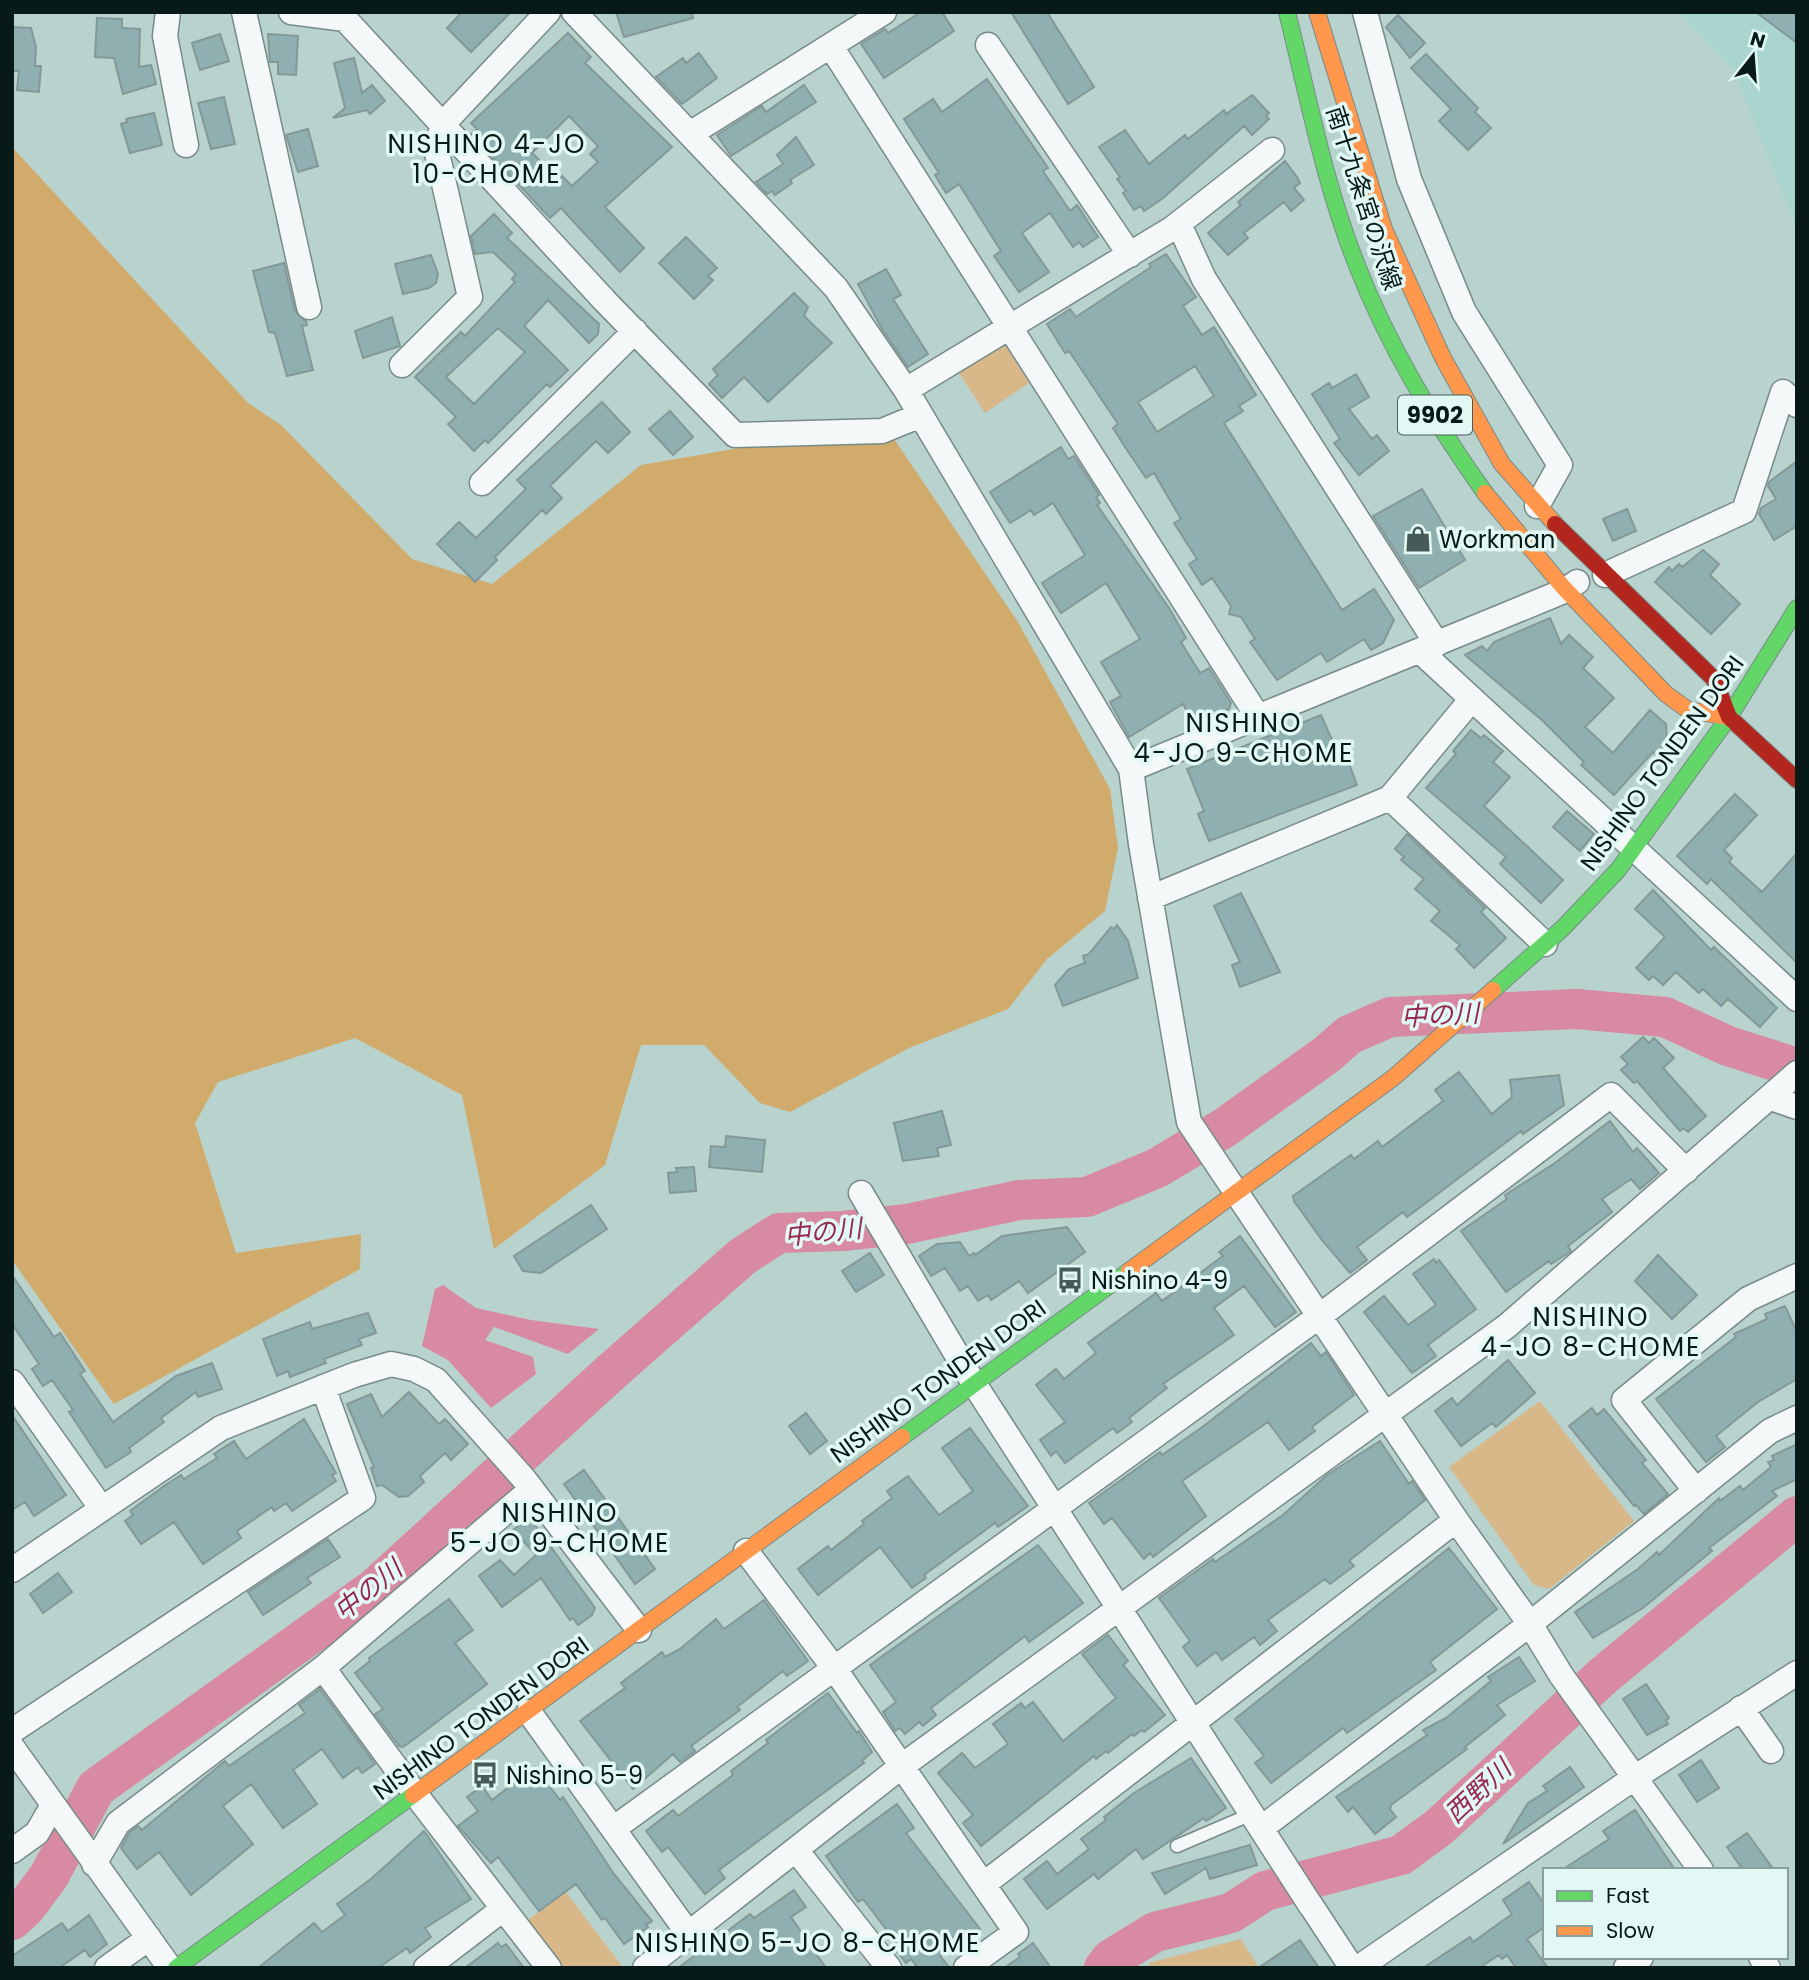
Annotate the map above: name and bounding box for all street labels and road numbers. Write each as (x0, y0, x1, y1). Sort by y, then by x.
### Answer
street label: 南十九条宮の沢線 (1319, 102, 1409, 294)
road number: 9902 (1398, 396, 1472, 434)
street label: NISHINO TONDEN DORI (1572, 648, 1752, 878)
street label: NISHINO TONDEN DORI (823, 1291, 1053, 1471)
street label: NISHINO TONDEN DORI (366, 1628, 596, 1808)

